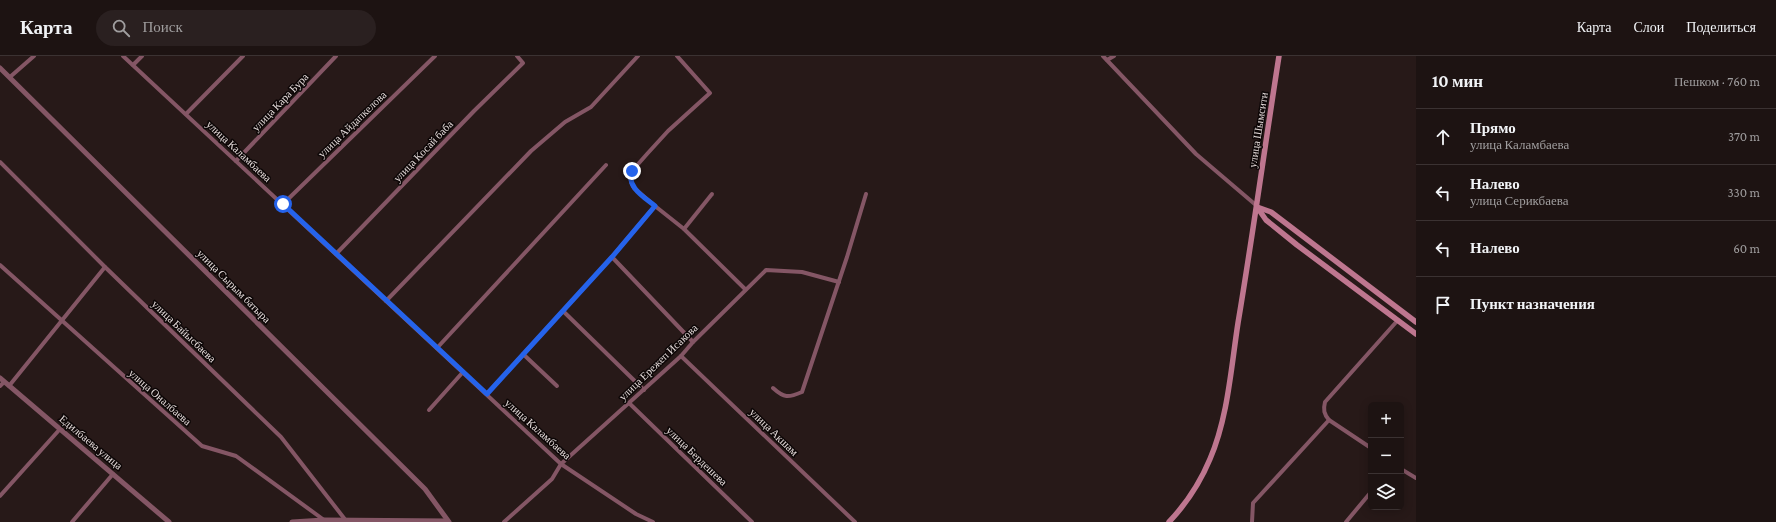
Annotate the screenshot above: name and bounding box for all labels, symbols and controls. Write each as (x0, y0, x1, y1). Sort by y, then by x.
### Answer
search box (96, 10, 376, 46)
text: Карта (20, 17, 72, 38)
icon: search (110, 17, 132, 39)
text: Поиск (142, 19, 183, 35)
text: Карта (1577, 19, 1611, 35)
text: Слои (1633, 19, 1664, 35)
text: Поделиться (1686, 19, 1756, 35)
street label: улица Кара Бура (249, 71, 311, 133)
text: 10 мин (1432, 72, 1483, 91)
text: Пешком · 760 m (1674, 74, 1760, 89)
street label: улица Айдапкелова (315, 88, 389, 160)
street label: улица Шымсити (1246, 91, 1270, 169)
street label: улица Каламбаева (204, 118, 274, 184)
street label: улица Косай баба (391, 118, 455, 184)
text: Прямо (1470, 120, 1516, 136)
icon: ahead (1432, 126, 1454, 148)
text: 370 m (1728, 129, 1760, 144)
text: улица Каламбаева (1470, 137, 1569, 152)
route end (623, 162, 641, 180)
text: Налево (1470, 176, 1520, 192)
icon: left (1432, 182, 1454, 204)
text: 330 m (1727, 185, 1760, 200)
text: улица Серикбаева (1470, 193, 1568, 208)
route start (274, 195, 292, 213)
icon: left (1432, 238, 1454, 260)
text: Налево (1470, 240, 1520, 256)
text: 60 m (1733, 241, 1760, 256)
street label: улица Сырым батыра (195, 247, 273, 325)
icon: arrive (1432, 294, 1454, 316)
text: Пункт назначения (1470, 296, 1595, 312)
street label: улица Байысбаева (150, 298, 218, 365)
street label: улица Ережеп Исакова (616, 321, 700, 403)
street label: улица Оналбаева (126, 367, 194, 427)
street label: улица Каламбаева (503, 396, 573, 462)
map controls (1368, 402, 1404, 510)
button: + (1368, 402, 1404, 438)
street label: улица Акшам (747, 406, 801, 458)
street label: Едилбаева улица (57, 412, 125, 472)
street label: улица Бердешева (664, 424, 730, 488)
button: − (1368, 438, 1404, 474)
button: layers (1368, 474, 1404, 510)

